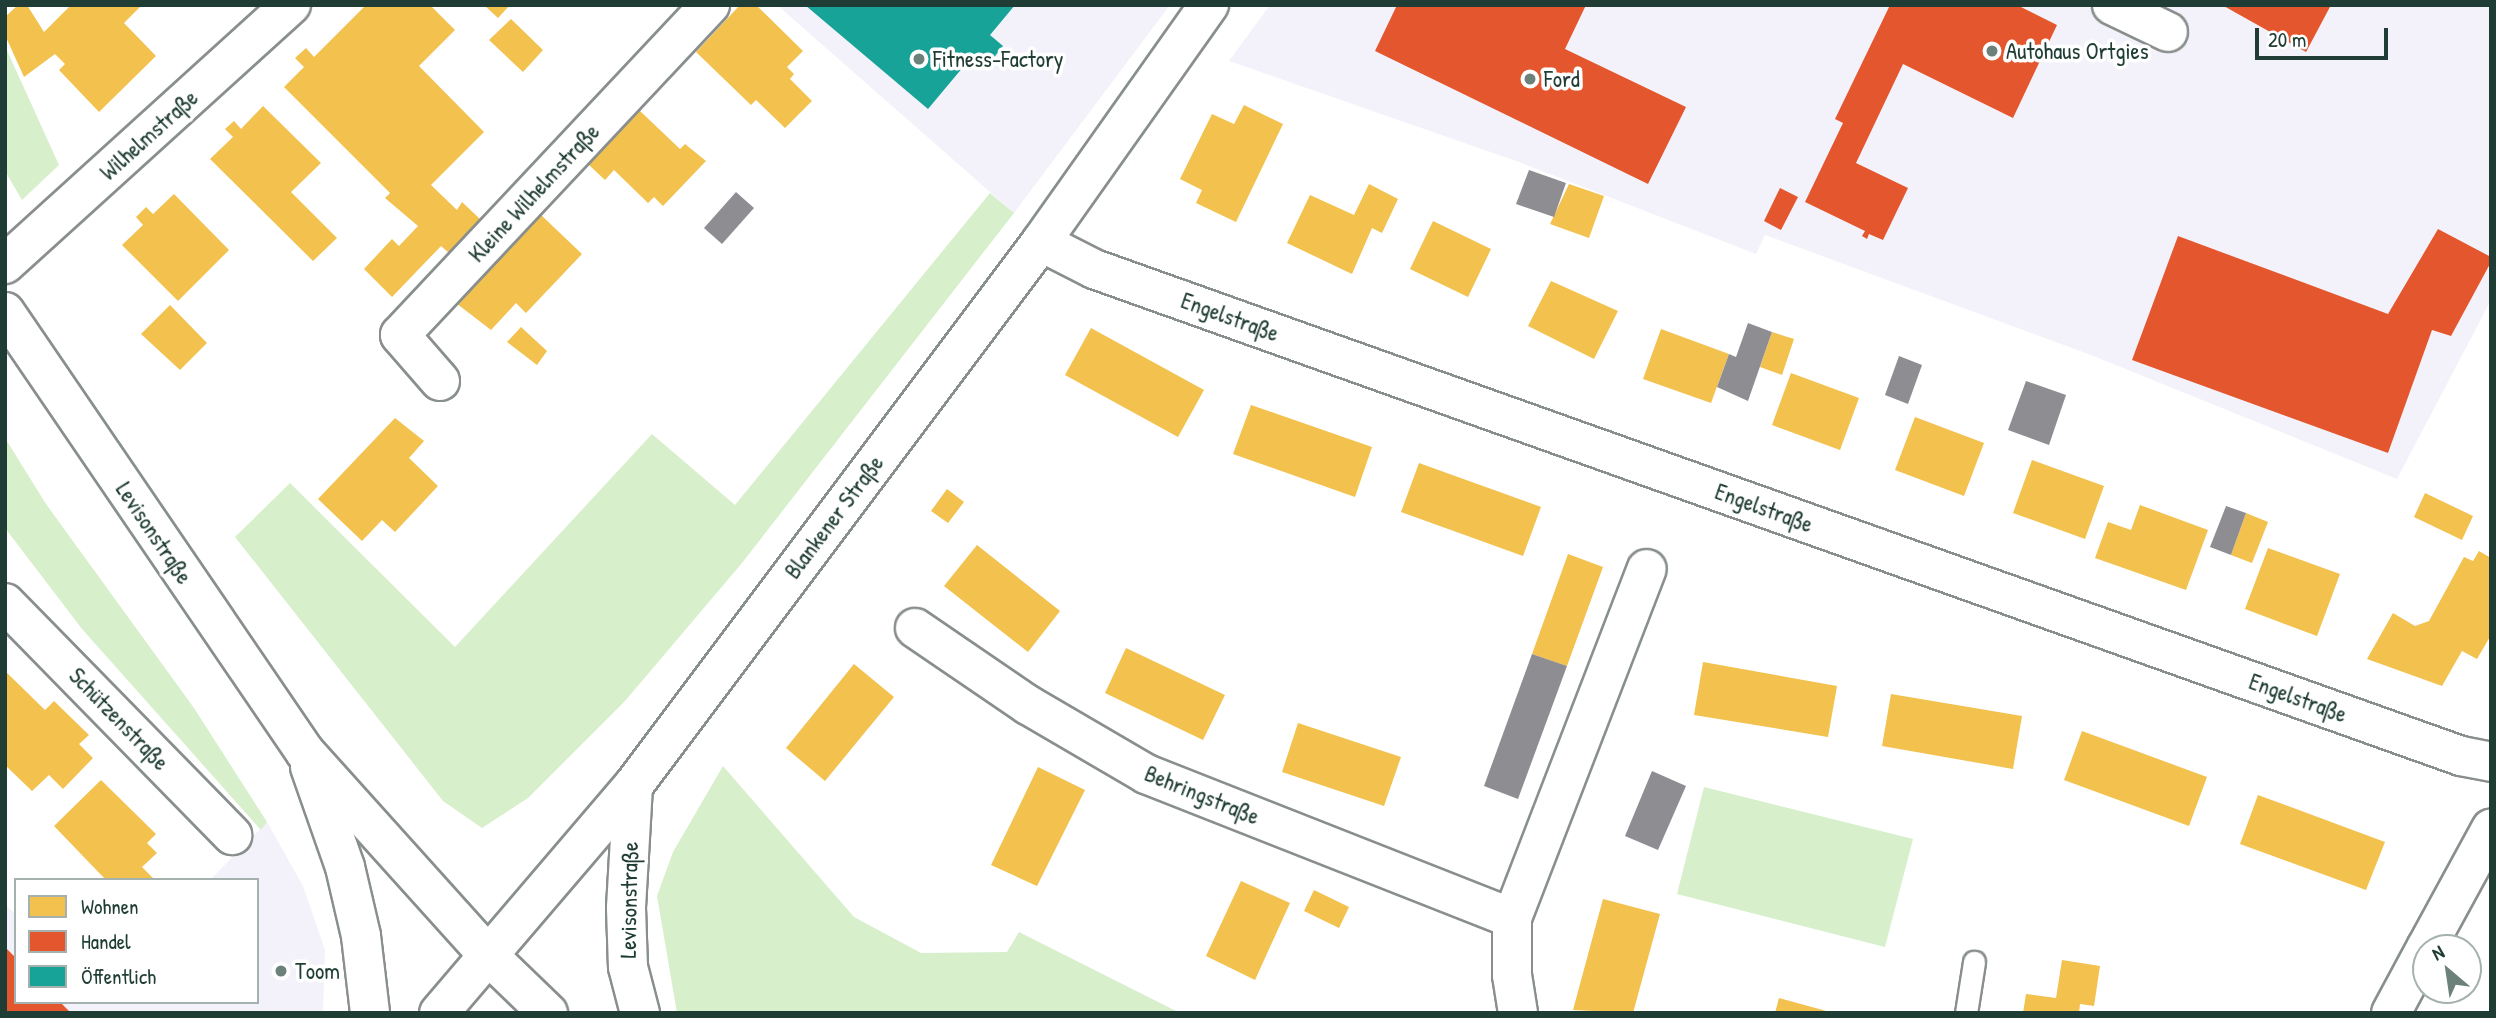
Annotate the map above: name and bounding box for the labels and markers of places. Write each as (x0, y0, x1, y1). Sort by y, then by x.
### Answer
place label: Autohaus Ortgies (2006, 37, 2149, 65)
marker: Autohaus Ortgies (1984, 43, 2000, 59)
place label: Fitness-Factory (933, 45, 1064, 73)
marker: Fitness-Factory (911, 51, 927, 67)
place label: Ford (1544, 65, 1580, 93)
marker: Ford (1522, 71, 1538, 87)
place label: Toom (295, 957, 340, 985)
marker: Toom (273, 963, 289, 979)

